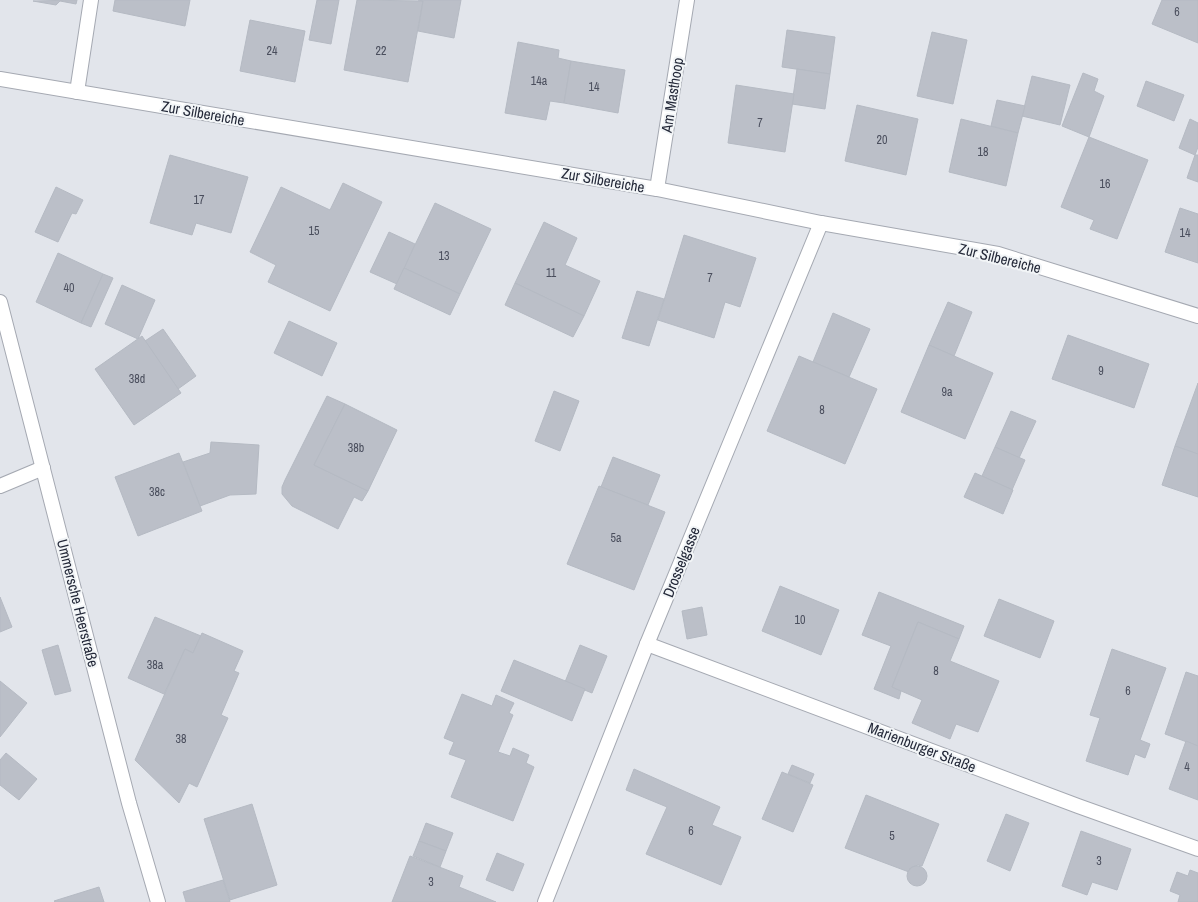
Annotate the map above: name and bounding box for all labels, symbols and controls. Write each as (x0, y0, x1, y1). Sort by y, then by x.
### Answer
house number: 6 (1174, 4, 1180, 20)
house number: 24 (267, 43, 278, 59)
house number: 22 (376, 43, 386, 59)
street label: Am Masthoop (656, 56, 688, 135)
house number: 14a (531, 73, 548, 89)
house number: 14 (589, 79, 600, 95)
street label: Zur Silbereiche (160, 95, 246, 131)
house number: 7 (757, 115, 763, 131)
house number: 20 (877, 132, 887, 148)
house number: 18 (978, 144, 988, 160)
street label: Zur Silbereiche (560, 162, 646, 198)
house number: 16 (1100, 176, 1110, 192)
house number: 17 (194, 192, 205, 208)
house number: 15 (309, 223, 320, 239)
house number: 14 (1180, 225, 1191, 241)
street label: Zur Silbereiche (957, 238, 1043, 278)
house number: 13 (439, 248, 449, 264)
house number: 11 (546, 265, 557, 281)
house number: 7 (707, 270, 713, 286)
house number: 40 (64, 280, 74, 296)
house number: 9 (1098, 363, 1104, 379)
house number: 38d (129, 371, 145, 387)
house number: 9a (942, 384, 953, 400)
house number: 8 (819, 402, 825, 418)
house number: 38b (348, 440, 364, 456)
house number: 38c (149, 484, 165, 500)
street label: Drosselgasse (657, 523, 705, 600)
house number: 5a (611, 530, 622, 546)
street label: Ummersche Heerstraße (52, 537, 104, 669)
house number: 10 (795, 612, 805, 628)
house number: 38a (147, 657, 164, 673)
house number: 8 (933, 663, 939, 679)
house number: 6 (1125, 683, 1131, 699)
street label: Marienburger Straße (865, 717, 979, 777)
house number: 38 (176, 731, 186, 747)
house number: 4 (1184, 759, 1190, 775)
house number: 6 (688, 823, 694, 839)
house number: 5 (889, 828, 895, 844)
house number: 3 (1096, 853, 1102, 869)
house number: 3 (428, 874, 434, 890)

